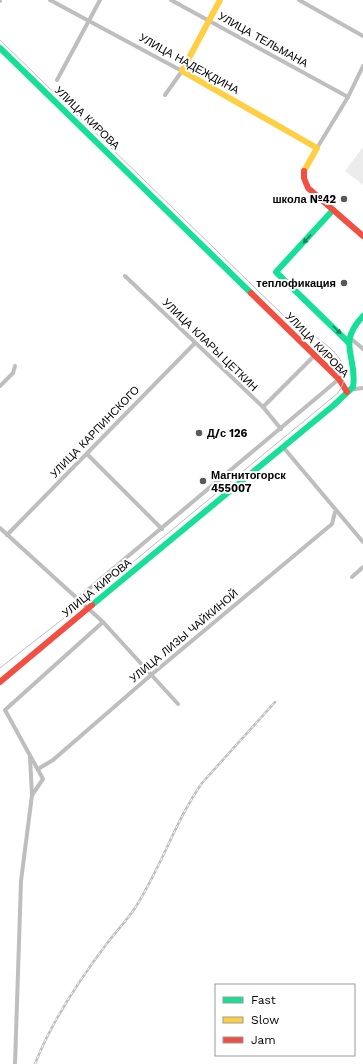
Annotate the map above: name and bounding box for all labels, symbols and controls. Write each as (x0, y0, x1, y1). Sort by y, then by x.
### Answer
street label: УЛИЦА ТЕЛЬМАНА (216, 10, 311, 70)
street label: УЛИЦА НАДЕЖДИНА (137, 31, 242, 97)
street label: УЛИЦА КИРОВА (52, 84, 123, 153)
place label: школа №42 (272, 193, 336, 206)
marker: школа №42 (339, 194, 349, 204)
one-way arrow (302, 234, 312, 244)
place label: теплофикация (256, 277, 336, 290)
marker: теплофикация (339, 278, 349, 288)
street label: УЛИЦА КЛАРЫ ЦЕТКИН (160, 296, 260, 394)
street label: УЛИЦА КИРОВА (283, 310, 352, 381)
one-way arrow (332, 325, 342, 335)
street label: УЛИЦА КАРПИНСКОГО (48, 383, 143, 481)
place label: Д/с 126 (207, 427, 247, 440)
marker: Д/с 126 (194, 428, 204, 438)
place label: Магнитогорск 455007 (211, 469, 286, 495)
marker: Магнитогорск 455007 (198, 476, 208, 486)
street label: УЛИЦА КИРОВА (60, 556, 135, 620)
street label: УЛИЦА ЛИЗЫ ЧАЙКИНОЙ (127, 587, 241, 685)
legend (215, 984, 355, 1056)
text: Fast (251, 993, 276, 1007)
text: Slow (251, 1013, 279, 1027)
text: Jam (251, 1033, 276, 1047)

